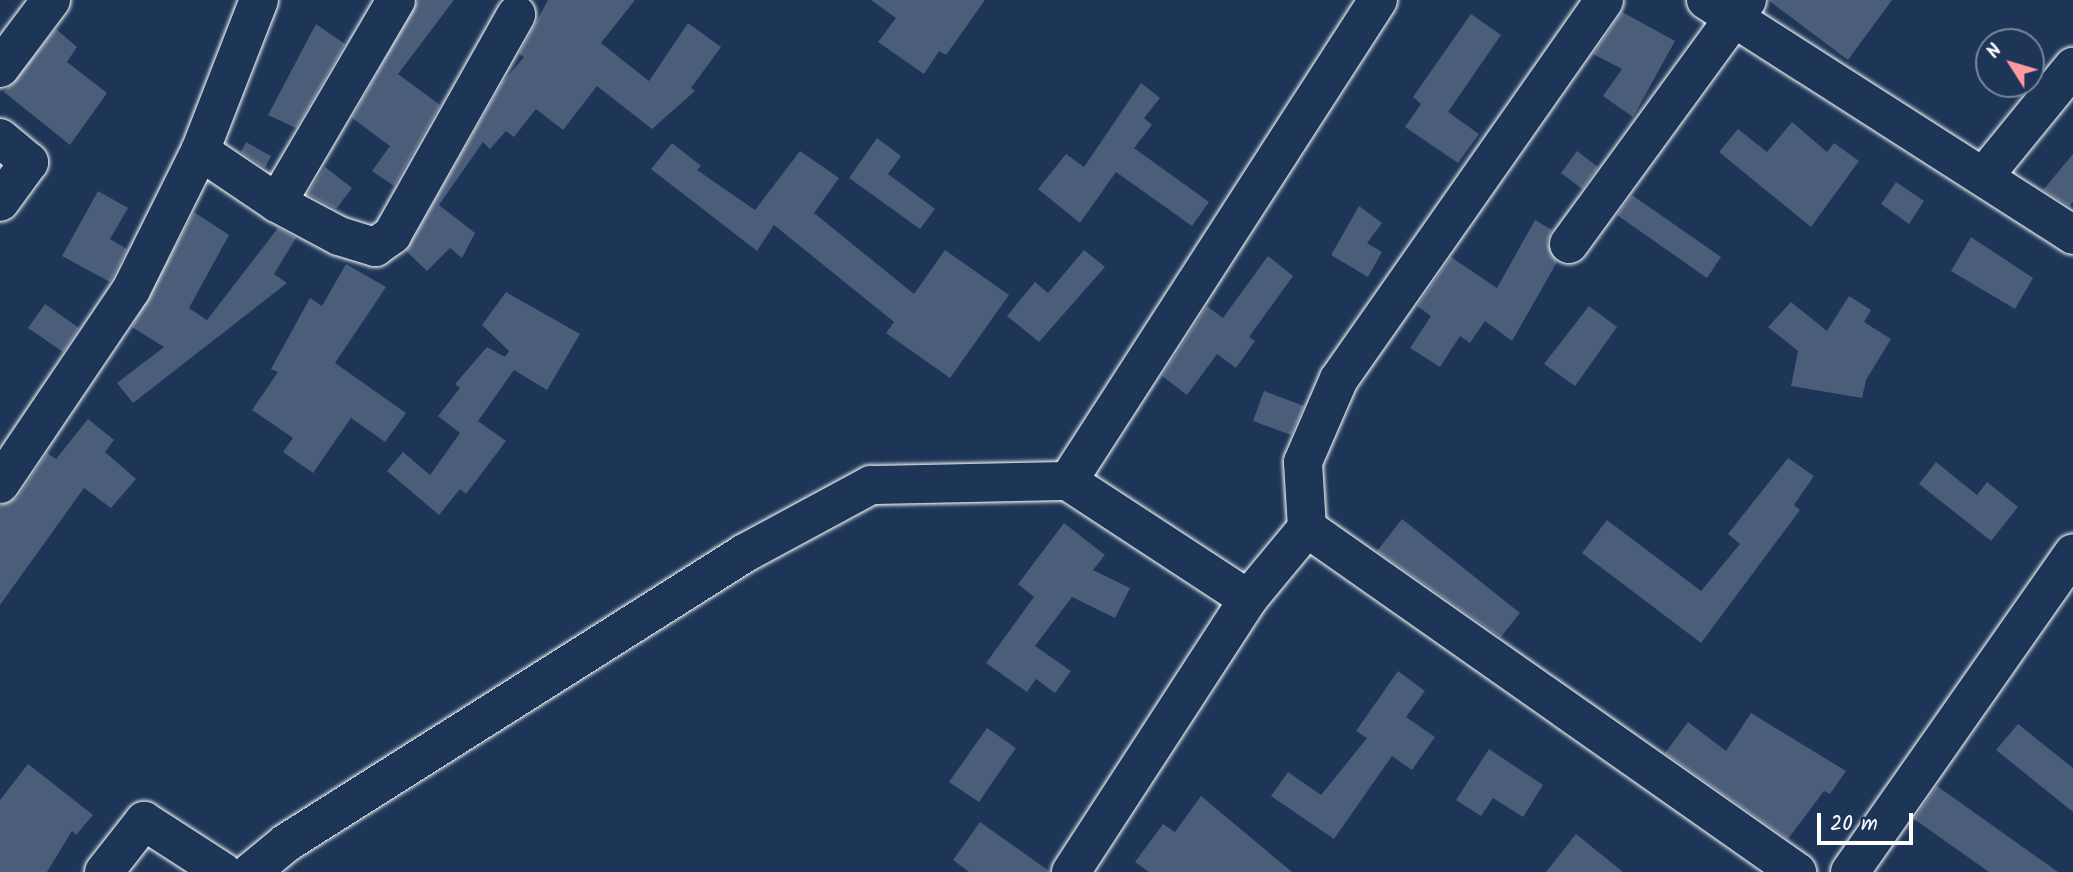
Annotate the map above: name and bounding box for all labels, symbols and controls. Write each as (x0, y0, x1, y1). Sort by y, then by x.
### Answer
north arrow (1975, 28, 2045, 98)
text: N (1979, 38, 2010, 65)
scale bar (1821, 798, 1917, 842)
text: 20 m (1830, 808, 1878, 841)

